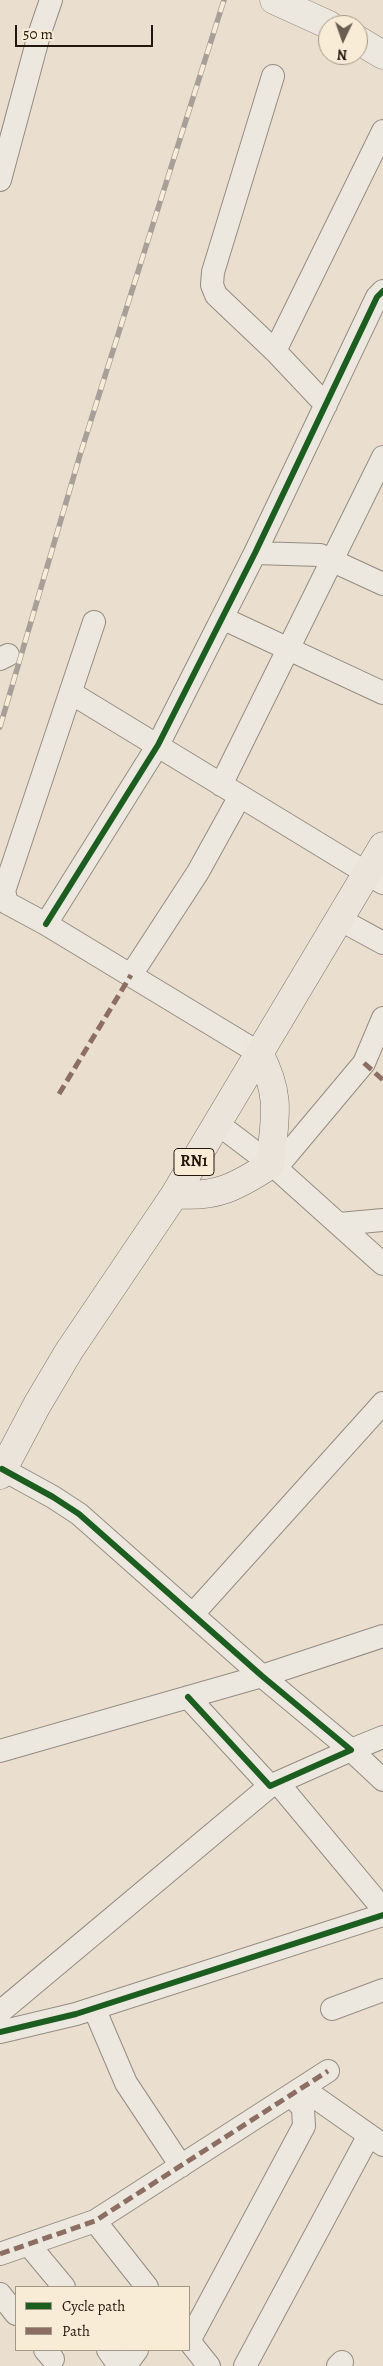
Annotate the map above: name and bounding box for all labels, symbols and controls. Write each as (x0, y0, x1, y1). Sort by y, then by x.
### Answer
scale bar (18, 15, 155, 47)
north arrow (318, 15, 368, 65)
text: 50 m (23, 24, 53, 44)
text: N (337, 45, 348, 64)
road number: RN1 (174, 1148, 214, 1176)
legend (15, 2286, 190, 2351)
text: Cycle path (62, 2296, 125, 2316)
text: Path (62, 2321, 90, 2341)

